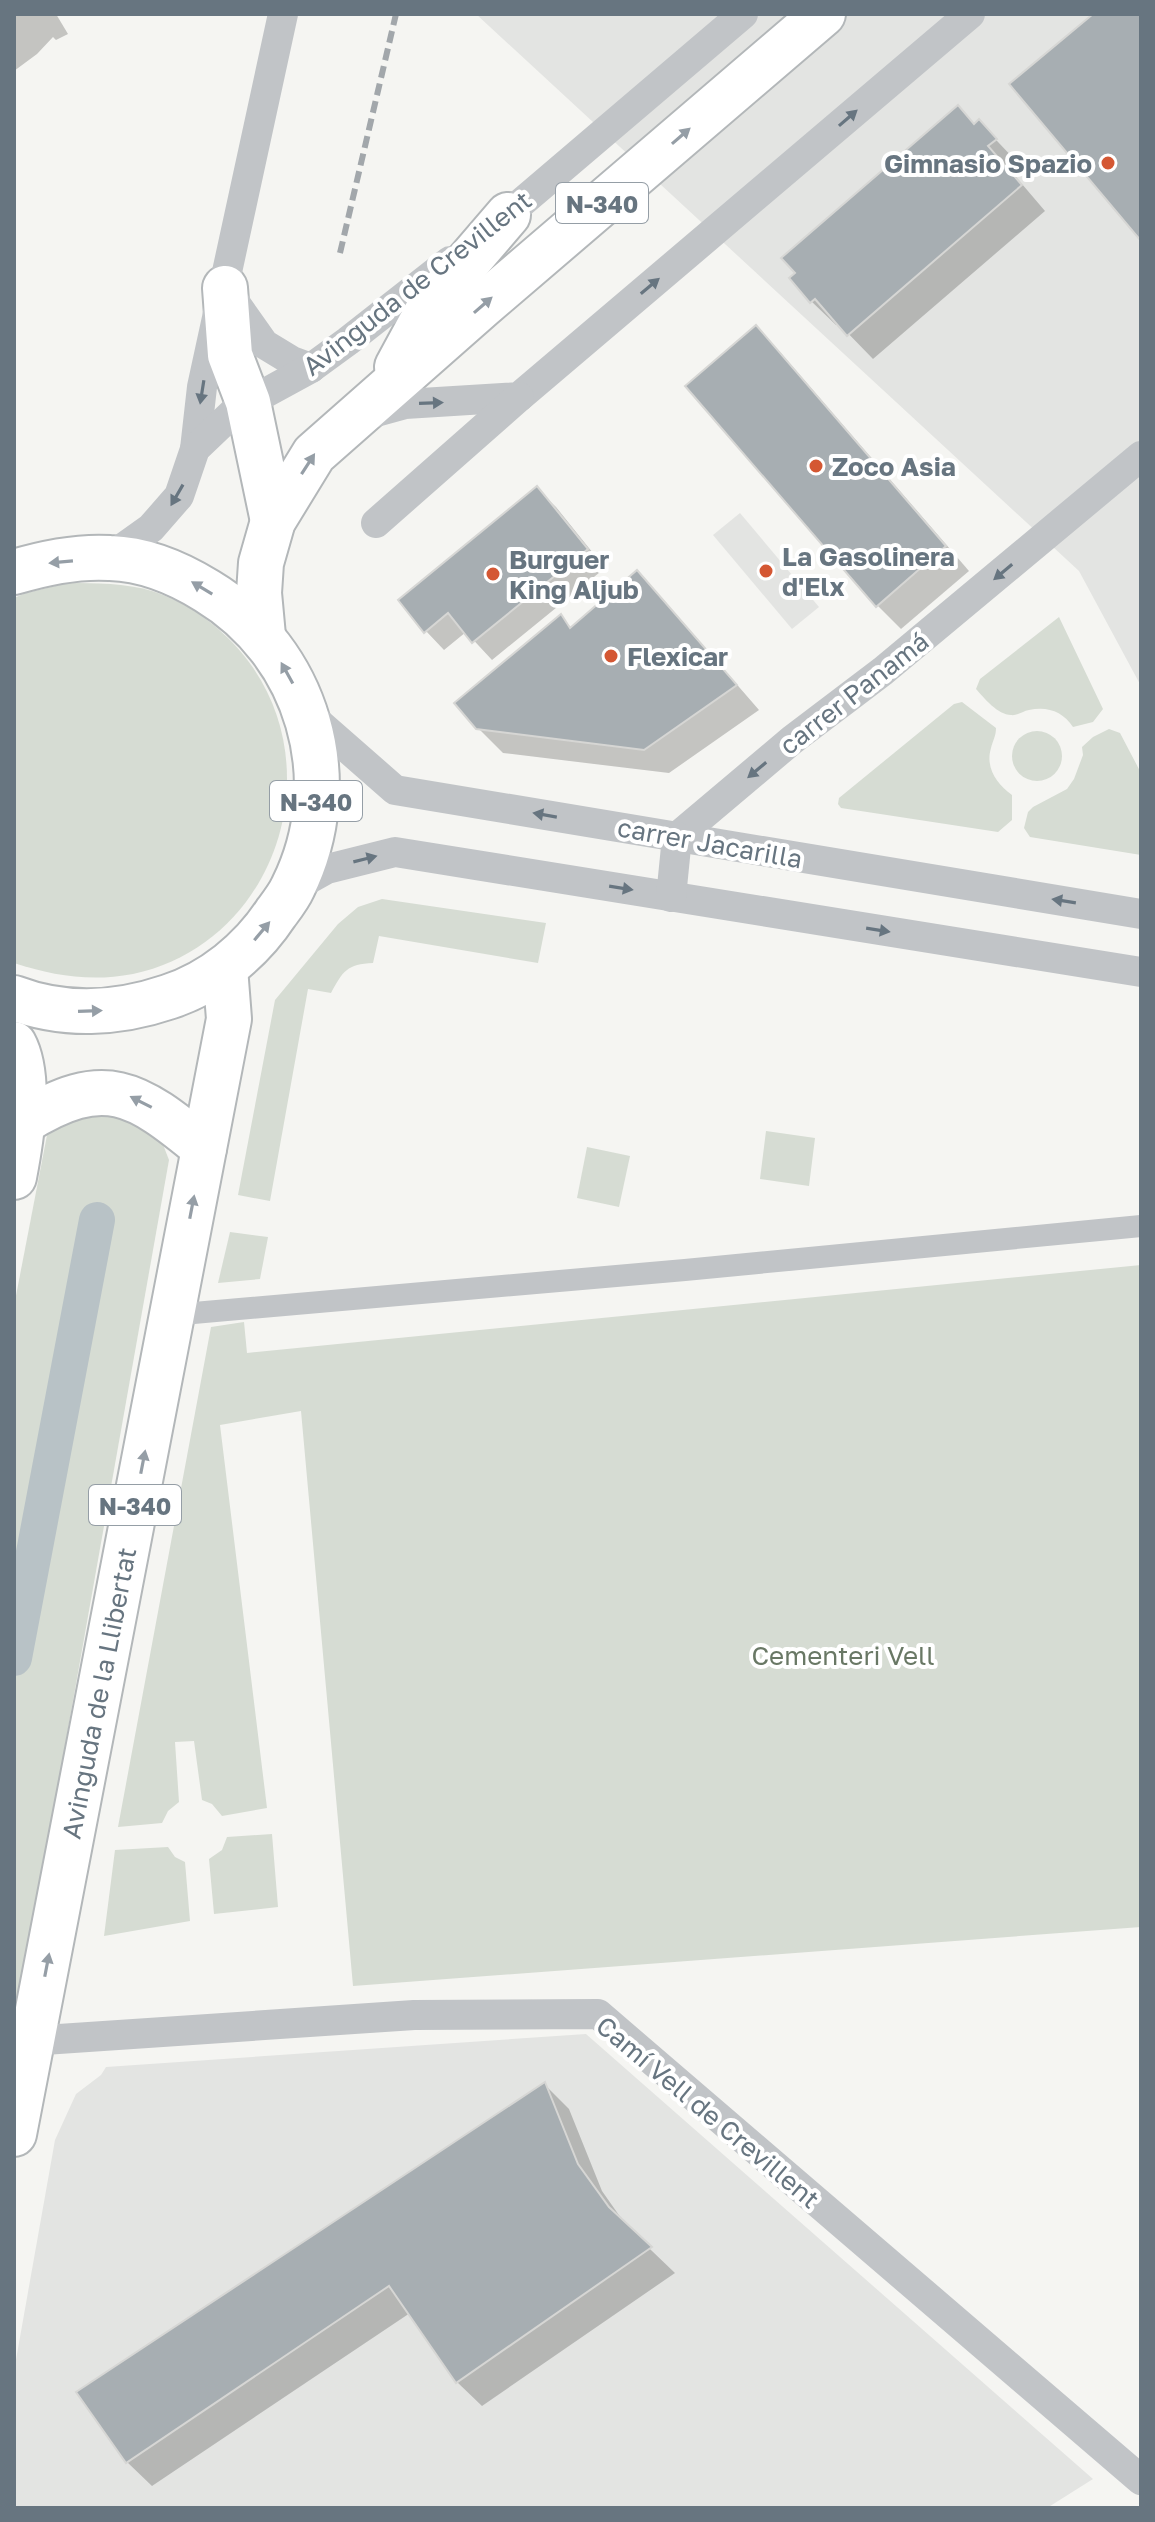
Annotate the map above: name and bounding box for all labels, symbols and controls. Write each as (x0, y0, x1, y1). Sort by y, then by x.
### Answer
one-way arrow (838, 110, 858, 127)
one-way arrow (670, 128, 690, 145)
place label: Gimnasio Spazio (884, 148, 1092, 179)
marker: Gimnasio Spazio (1099, 154, 1117, 172)
road number: N-340 (556, 183, 648, 223)
street label: Avinguda de Crevillent (297, 184, 537, 382)
one-way arrow (640, 278, 660, 295)
one-way arrow (473, 297, 493, 314)
one-way arrow (196, 379, 208, 404)
one-way arrow (419, 396, 444, 409)
place label: Zoco Asia (832, 451, 956, 482)
one-way arrow (301, 453, 315, 475)
marker: Zoco Asia (807, 457, 825, 475)
one-way arrow (170, 484, 184, 506)
place label: La Gasolinera d'Elx (782, 541, 955, 602)
place label: Burguer King Aljub (509, 544, 639, 605)
one-way arrow (48, 556, 73, 569)
marker: La Gasolinera d'Elx (757, 562, 775, 580)
one-way arrow (993, 563, 1013, 580)
marker: Burguer King Aljub (484, 565, 502, 583)
one-way arrow (191, 581, 213, 595)
street label: carrer Panamá (773, 625, 935, 761)
place label: Flexicar (627, 641, 728, 672)
marker: Flexicar (602, 647, 620, 665)
one-way arrow (280, 661, 294, 684)
one-way arrow (747, 761, 767, 778)
road number: N-340 (270, 781, 362, 821)
one-way arrow (532, 808, 557, 820)
street label: carrer Jacarilla (615, 811, 805, 875)
one-way arrow (353, 853, 378, 865)
one-way arrow (609, 883, 634, 895)
one-way arrow (1051, 895, 1076, 907)
one-way arrow (253, 921, 270, 941)
one-way arrow (866, 924, 891, 937)
one-way arrow (78, 1005, 103, 1018)
one-way arrow (130, 1096, 152, 1110)
one-way arrow (187, 1194, 199, 1219)
one-way arrow (138, 1449, 150, 1474)
road number: N-340 (89, 1485, 181, 1525)
street label: Avinguda de la Llibertat (56, 1545, 142, 1841)
park label: Cementeri Vell (751, 1640, 935, 1671)
one-way arrow (41, 1952, 53, 1977)
street label: Camí Vell de Crevillent (590, 2010, 826, 2214)

